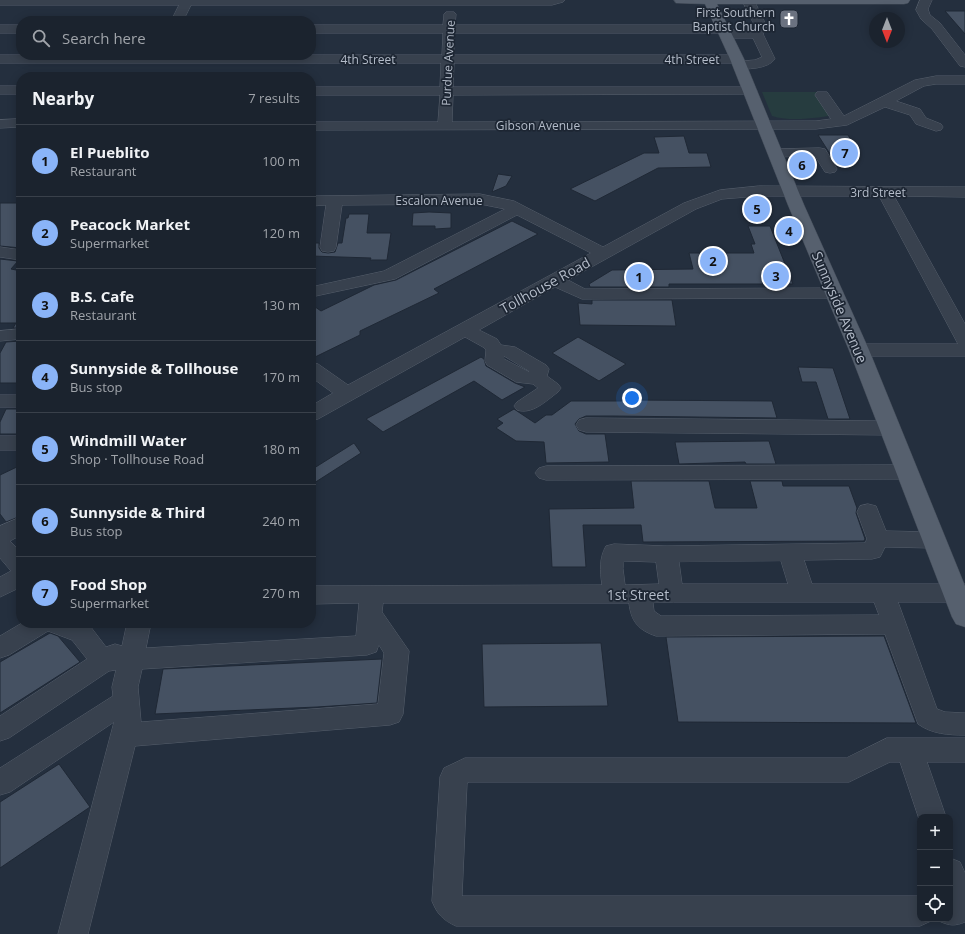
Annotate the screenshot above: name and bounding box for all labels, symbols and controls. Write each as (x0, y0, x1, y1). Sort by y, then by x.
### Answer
place label: First Southern Baptist Church (693, 4, 775, 35)
church icon: First Southern Baptist Church (778, 8, 800, 30)
north arrow (869, 12, 905, 48)
search box (16, 16, 316, 60)
street label: Purdue Avenue (437, 19, 459, 106)
icon: search (30, 27, 52, 49)
text: Search here (62, 28, 146, 48)
street label: 4th Street (340, 51, 396, 68)
street label: 4th Street (664, 51, 720, 68)
text: Nearby (32, 87, 94, 110)
text: 7 results (248, 89, 300, 107)
street label: Gibson Avenue (496, 117, 580, 134)
pin: 7 (832, 138, 858, 168)
text: El Pueblito (70, 142, 149, 162)
pin: 6 (789, 150, 815, 180)
text: 1 (41, 152, 49, 170)
text: 100 m (262, 152, 300, 170)
text: Restaurant (70, 162, 137, 180)
street label: 3rd Street (850, 184, 906, 201)
street label: Escalon Avenue (395, 192, 483, 209)
pin: 5 (744, 194, 770, 224)
text: Peacock Market (70, 214, 190, 234)
pin: 4 (776, 216, 802, 246)
text: 2 (41, 224, 49, 242)
text: 120 m (262, 224, 300, 242)
text: Supermarket (70, 234, 149, 252)
pin: 2 (700, 246, 726, 276)
street label: Sunnyside Avenue (808, 248, 872, 366)
street label: Tollhouse Road (496, 252, 594, 318)
pin: 3 (763, 261, 789, 291)
pin: 1 (626, 262, 652, 292)
text: B.S. Cafe (70, 286, 134, 306)
text: 3 (41, 296, 49, 314)
text: 130 m (262, 296, 300, 314)
text: Restaurant (70, 306, 137, 324)
text: Sunnyside & Tollhouse (70, 358, 238, 378)
text: 4 (41, 368, 49, 386)
text: 170 m (262, 368, 300, 386)
text: Bus stop (70, 378, 123, 396)
your location (622, 388, 642, 408)
text: Windmill Water (70, 430, 187, 450)
text: 5 (41, 440, 49, 458)
text: 180 m (262, 440, 300, 458)
text: Shop · Tollhouse Road (70, 450, 204, 468)
text: Sunnyside & Third (70, 502, 205, 522)
text: 6 (41, 512, 49, 530)
text: 240 m (262, 512, 300, 530)
text: Bus stop (70, 522, 123, 540)
text: Food Shop (70, 574, 147, 594)
text: 7 (41, 584, 49, 602)
text: 270 m (262, 584, 300, 602)
street label: 1st Street (607, 585, 669, 604)
text: Supermarket (70, 594, 149, 612)
map controls (917, 814, 953, 922)
button: + (917, 814, 953, 850)
button: − (917, 850, 953, 886)
button: locate (917, 886, 953, 922)

